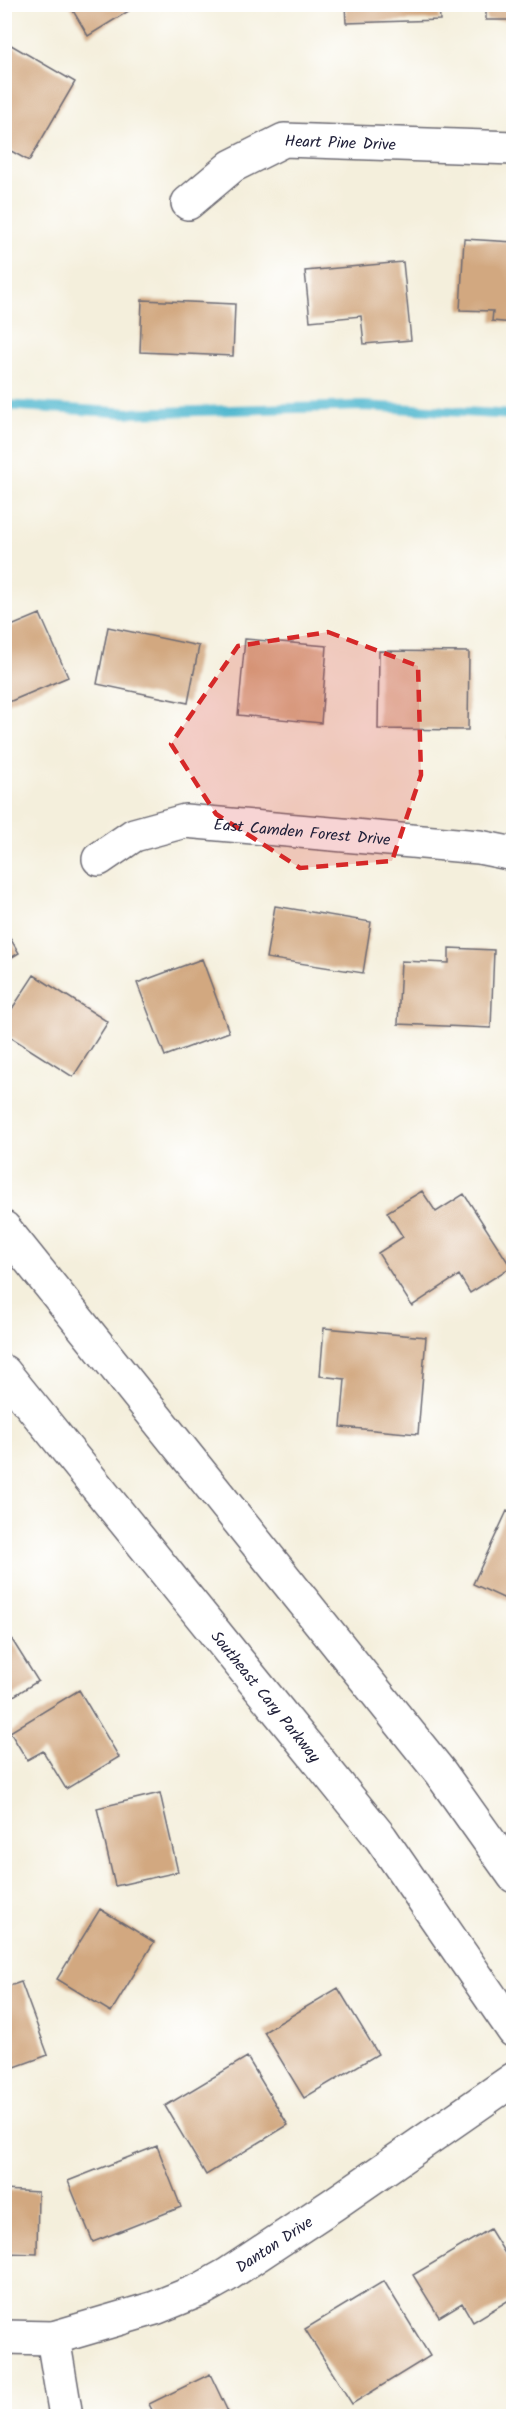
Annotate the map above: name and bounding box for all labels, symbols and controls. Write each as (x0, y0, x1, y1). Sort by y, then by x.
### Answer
street label: Heart Pine Drive (284, 129, 396, 158)
street label: East Camden Forest Drive (213, 813, 392, 853)
street label: Southeast Cary Parkway (204, 1626, 327, 1769)
street label: Danton Drive (231, 2210, 318, 2280)

